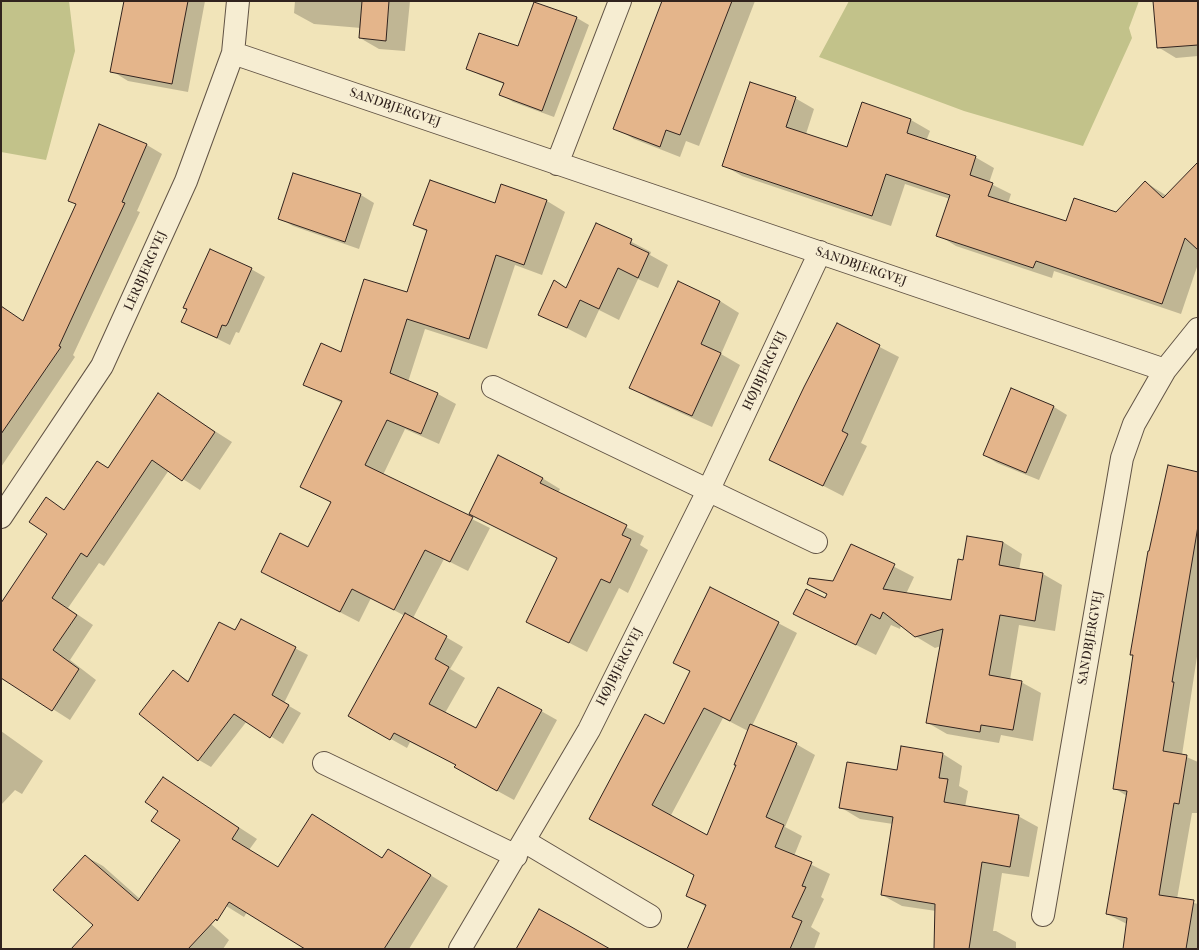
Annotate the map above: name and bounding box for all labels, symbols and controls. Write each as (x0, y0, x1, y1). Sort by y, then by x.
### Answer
street label: SANDBJERGVEJ (347, 85, 443, 131)
street label: LERBJERGVEJ (121, 229, 171, 313)
street label: SANDBJERGVEJ (813, 244, 909, 290)
street label: HØJBJERGVEJ (740, 329, 790, 413)
street label: SANDBJERGVEJ (1075, 590, 1107, 686)
street label: HØJBJERGVEJ (594, 625, 646, 709)

